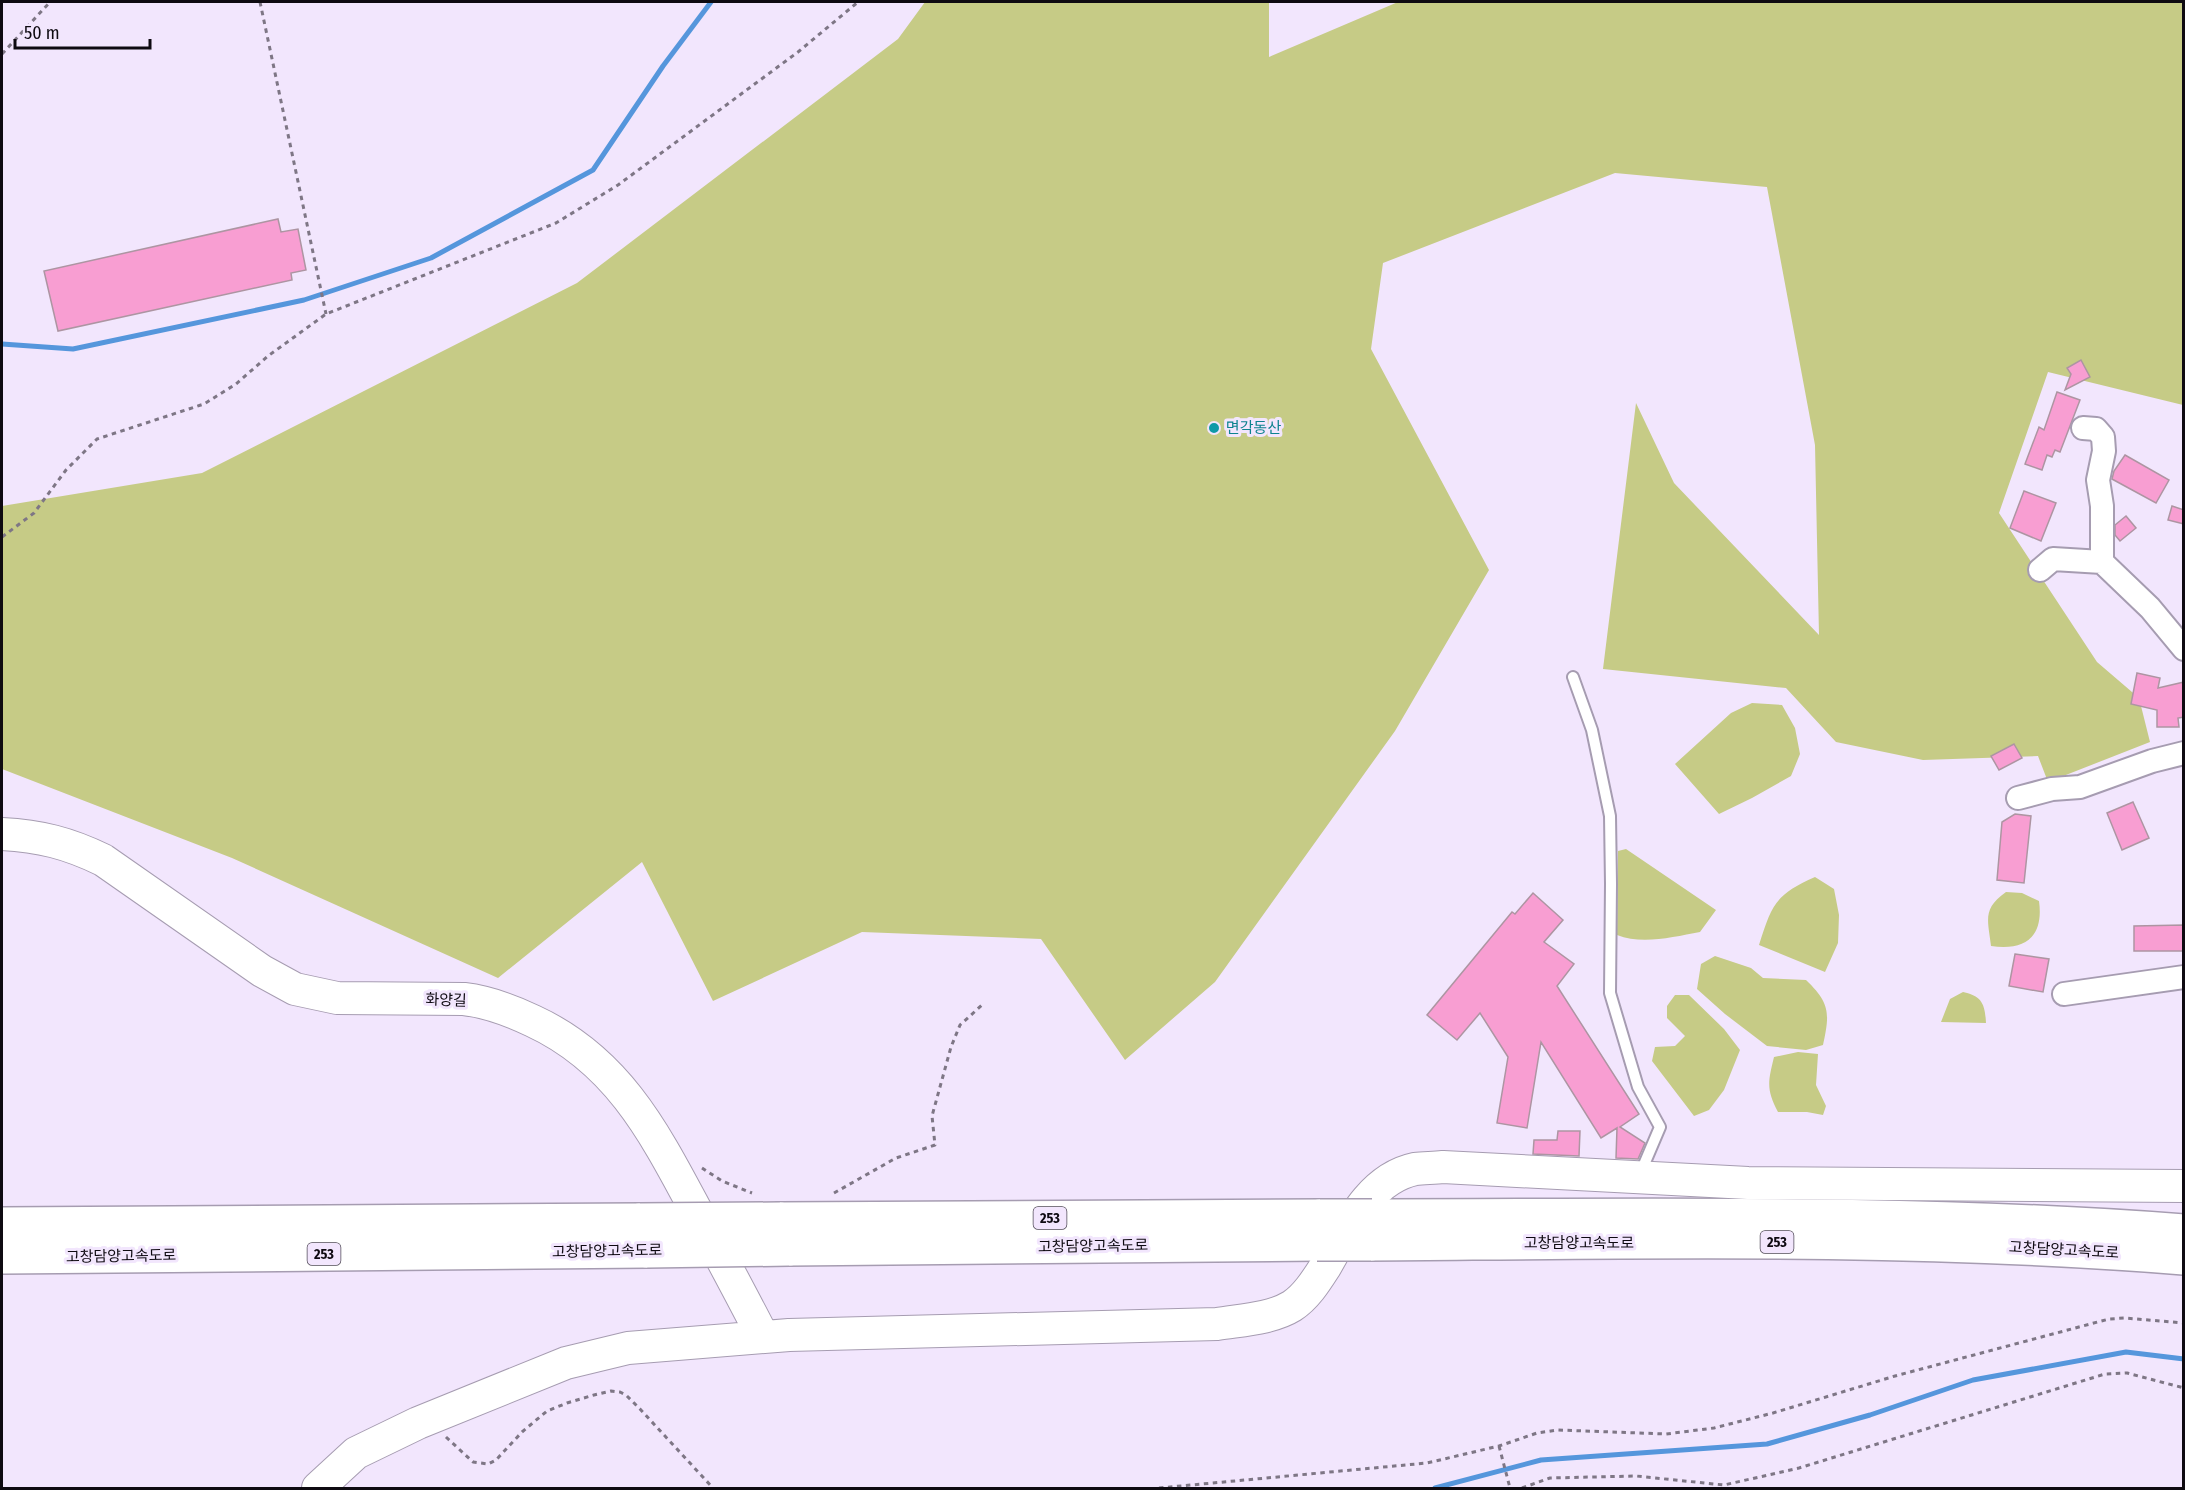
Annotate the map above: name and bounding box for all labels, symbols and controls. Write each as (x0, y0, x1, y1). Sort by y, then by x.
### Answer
scale bar (15, 12, 150, 50)
text: 50 m (24, 22, 60, 44)
place label: 면각동산 (1226, 419, 1281, 437)
marker: 면각동산 (1207, 421, 1221, 435)
street label: 화양길 (425, 990, 467, 1010)
road number: 253 (1034, 1207, 1066, 1229)
road number: 253 (1760, 1231, 1794, 1253)
street label: 고창담양고속도로 (1524, 1234, 1634, 1252)
street label: 고창담양고속도로 (1038, 1236, 1148, 1256)
street label: 고창담양고속도로 (2008, 1238, 2120, 1262)
street label: 고창담양고속도로 (552, 1241, 662, 1261)
road number: 253 (308, 1243, 340, 1265)
street label: 고창담양고속도로 (66, 1246, 176, 1266)

